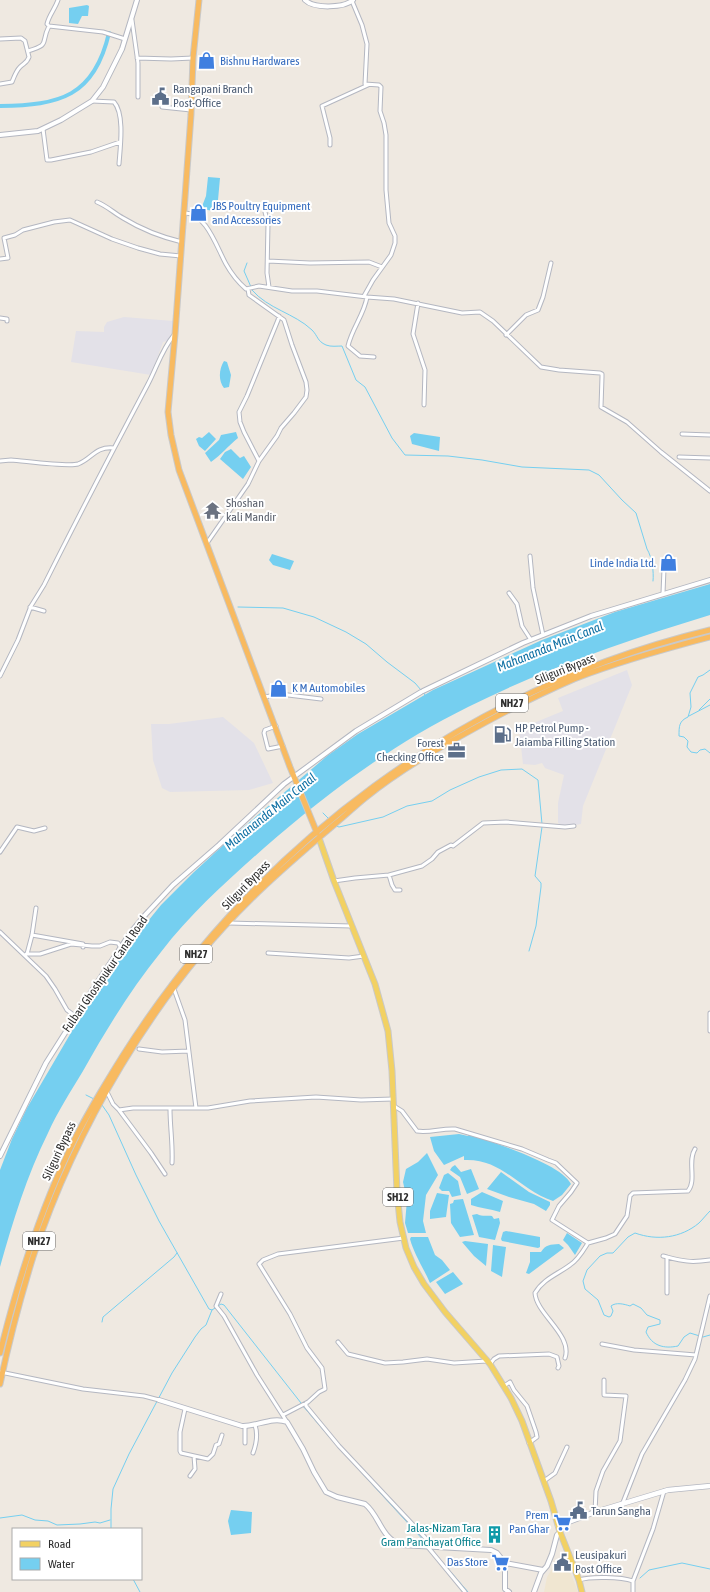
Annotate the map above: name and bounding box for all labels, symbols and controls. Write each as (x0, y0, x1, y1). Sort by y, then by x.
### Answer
shop icon: Bishnu Hardwares (197, 51, 217, 71)
place label: Bishnu Hardwares (220, 54, 299, 68)
place label: Rangapani Branch Post-Office (173, 82, 253, 110)
public building icon: Rangapani Branch Post-Office (150, 86, 170, 106)
place label: JBS Poultry Equipment and Accessories (212, 199, 311, 227)
shop icon: JBS Poultry Equipment and Accessories (189, 203, 209, 223)
place label: Shoshan kali Mandir (226, 496, 276, 524)
temple icon: Shoshan kali Mandir (203, 500, 223, 520)
shop icon: Linde India Ltd. (659, 553, 679, 573)
place label: Linde India Ltd. (590, 556, 656, 570)
water label: Mahananda Main Canal (495, 618, 606, 675)
street label: Siliguri Bypass (533, 651, 597, 687)
shop icon: K M Automobiles (269, 678, 289, 698)
place label: K M Automobiles (292, 681, 365, 695)
road number: NH27 (496, 694, 528, 712)
place label: HP Petrol Pump - Jaiamba Filling Station (515, 721, 615, 749)
fuel station icon: HP Petrol Pump - Jaiamba Filling Station (492, 725, 512, 745)
place label: Forest Checking Office (376, 736, 445, 764)
office icon: Forest Checking Office (447, 740, 467, 760)
water label: Mahananda Main Canal (222, 770, 319, 853)
street label: Siliguri Bypass (219, 857, 273, 913)
street label: Fulbari Ghoshpukur Canal Road (60, 913, 150, 1035)
road number: NH27 (180, 945, 212, 963)
street label: Siliguri Bypass (39, 1119, 79, 1183)
road number: SH12 (383, 1188, 413, 1206)
road number: NH27 (23, 1232, 55, 1250)
public building icon: Tarun Sangha (568, 1501, 588, 1521)
place label: Tarun Sangha (591, 1504, 651, 1518)
place label: Prem Pan Ghar (509, 1508, 549, 1536)
supermarket icon: Prem Pan Ghar (552, 1512, 572, 1532)
place label: Jalas-Nizam Tara Gram Panchayat Office (381, 1521, 481, 1549)
building icon: Jalas-Nizam Tara Gram Panchayat Office (484, 1525, 504, 1545)
legend (12, 1528, 142, 1580)
text: Road (48, 1537, 71, 1551)
place label: Leusipakuri Post Office (575, 1548, 627, 1576)
supermarket icon: Das Store (491, 1552, 511, 1572)
public building icon: Leusipakuri Post Office (552, 1552, 572, 1572)
place label: Das Store (447, 1555, 488, 1569)
text: Water (48, 1557, 75, 1571)

